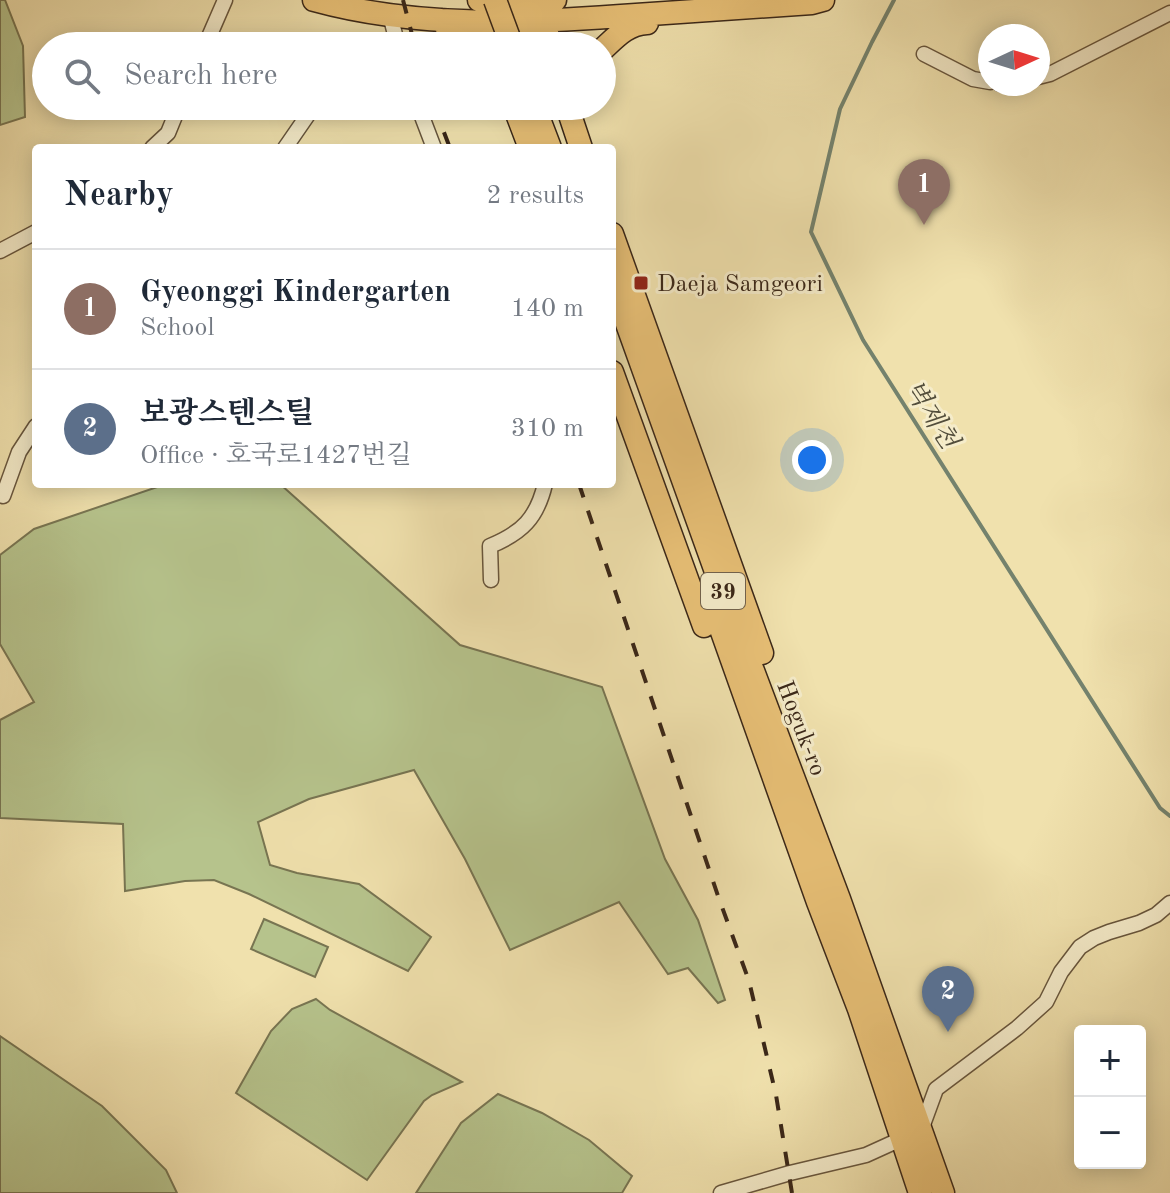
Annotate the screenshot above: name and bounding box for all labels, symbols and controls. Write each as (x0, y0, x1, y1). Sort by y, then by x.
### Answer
north arrow (978, 24, 1050, 96)
search box (32, 32, 616, 120)
icon: search (60, 54, 104, 98)
text: Search here (124, 61, 278, 91)
pin: 1 (898, 159, 950, 225)
text: Nearby (64, 179, 174, 213)
text: 2 results (486, 183, 584, 209)
place label: Daeja Samgeori (657, 273, 823, 297)
marker: Daeja Samgeori (632, 274, 650, 292)
text: Gyeonggi Kindergarten (140, 278, 451, 308)
text: 1 (82, 296, 98, 322)
text: 140 m (511, 296, 584, 322)
text: School (140, 315, 214, 341)
water label: 벽제천 (899, 375, 965, 455)
text: 보광스텐스틸 (140, 399, 314, 429)
text: 2 (82, 416, 98, 442)
text: 310 m (511, 416, 584, 442)
your location (792, 440, 832, 480)
text: Office · 호국로1427번길 (140, 443, 412, 469)
road number: 39 (701, 573, 745, 609)
street label: Hoguk-ro (771, 678, 829, 780)
pin: 2 (922, 966, 974, 1032)
map controls (1074, 1025, 1146, 1169)
button: + (1074, 1025, 1146, 1097)
button: − (1074, 1097, 1146, 1169)

